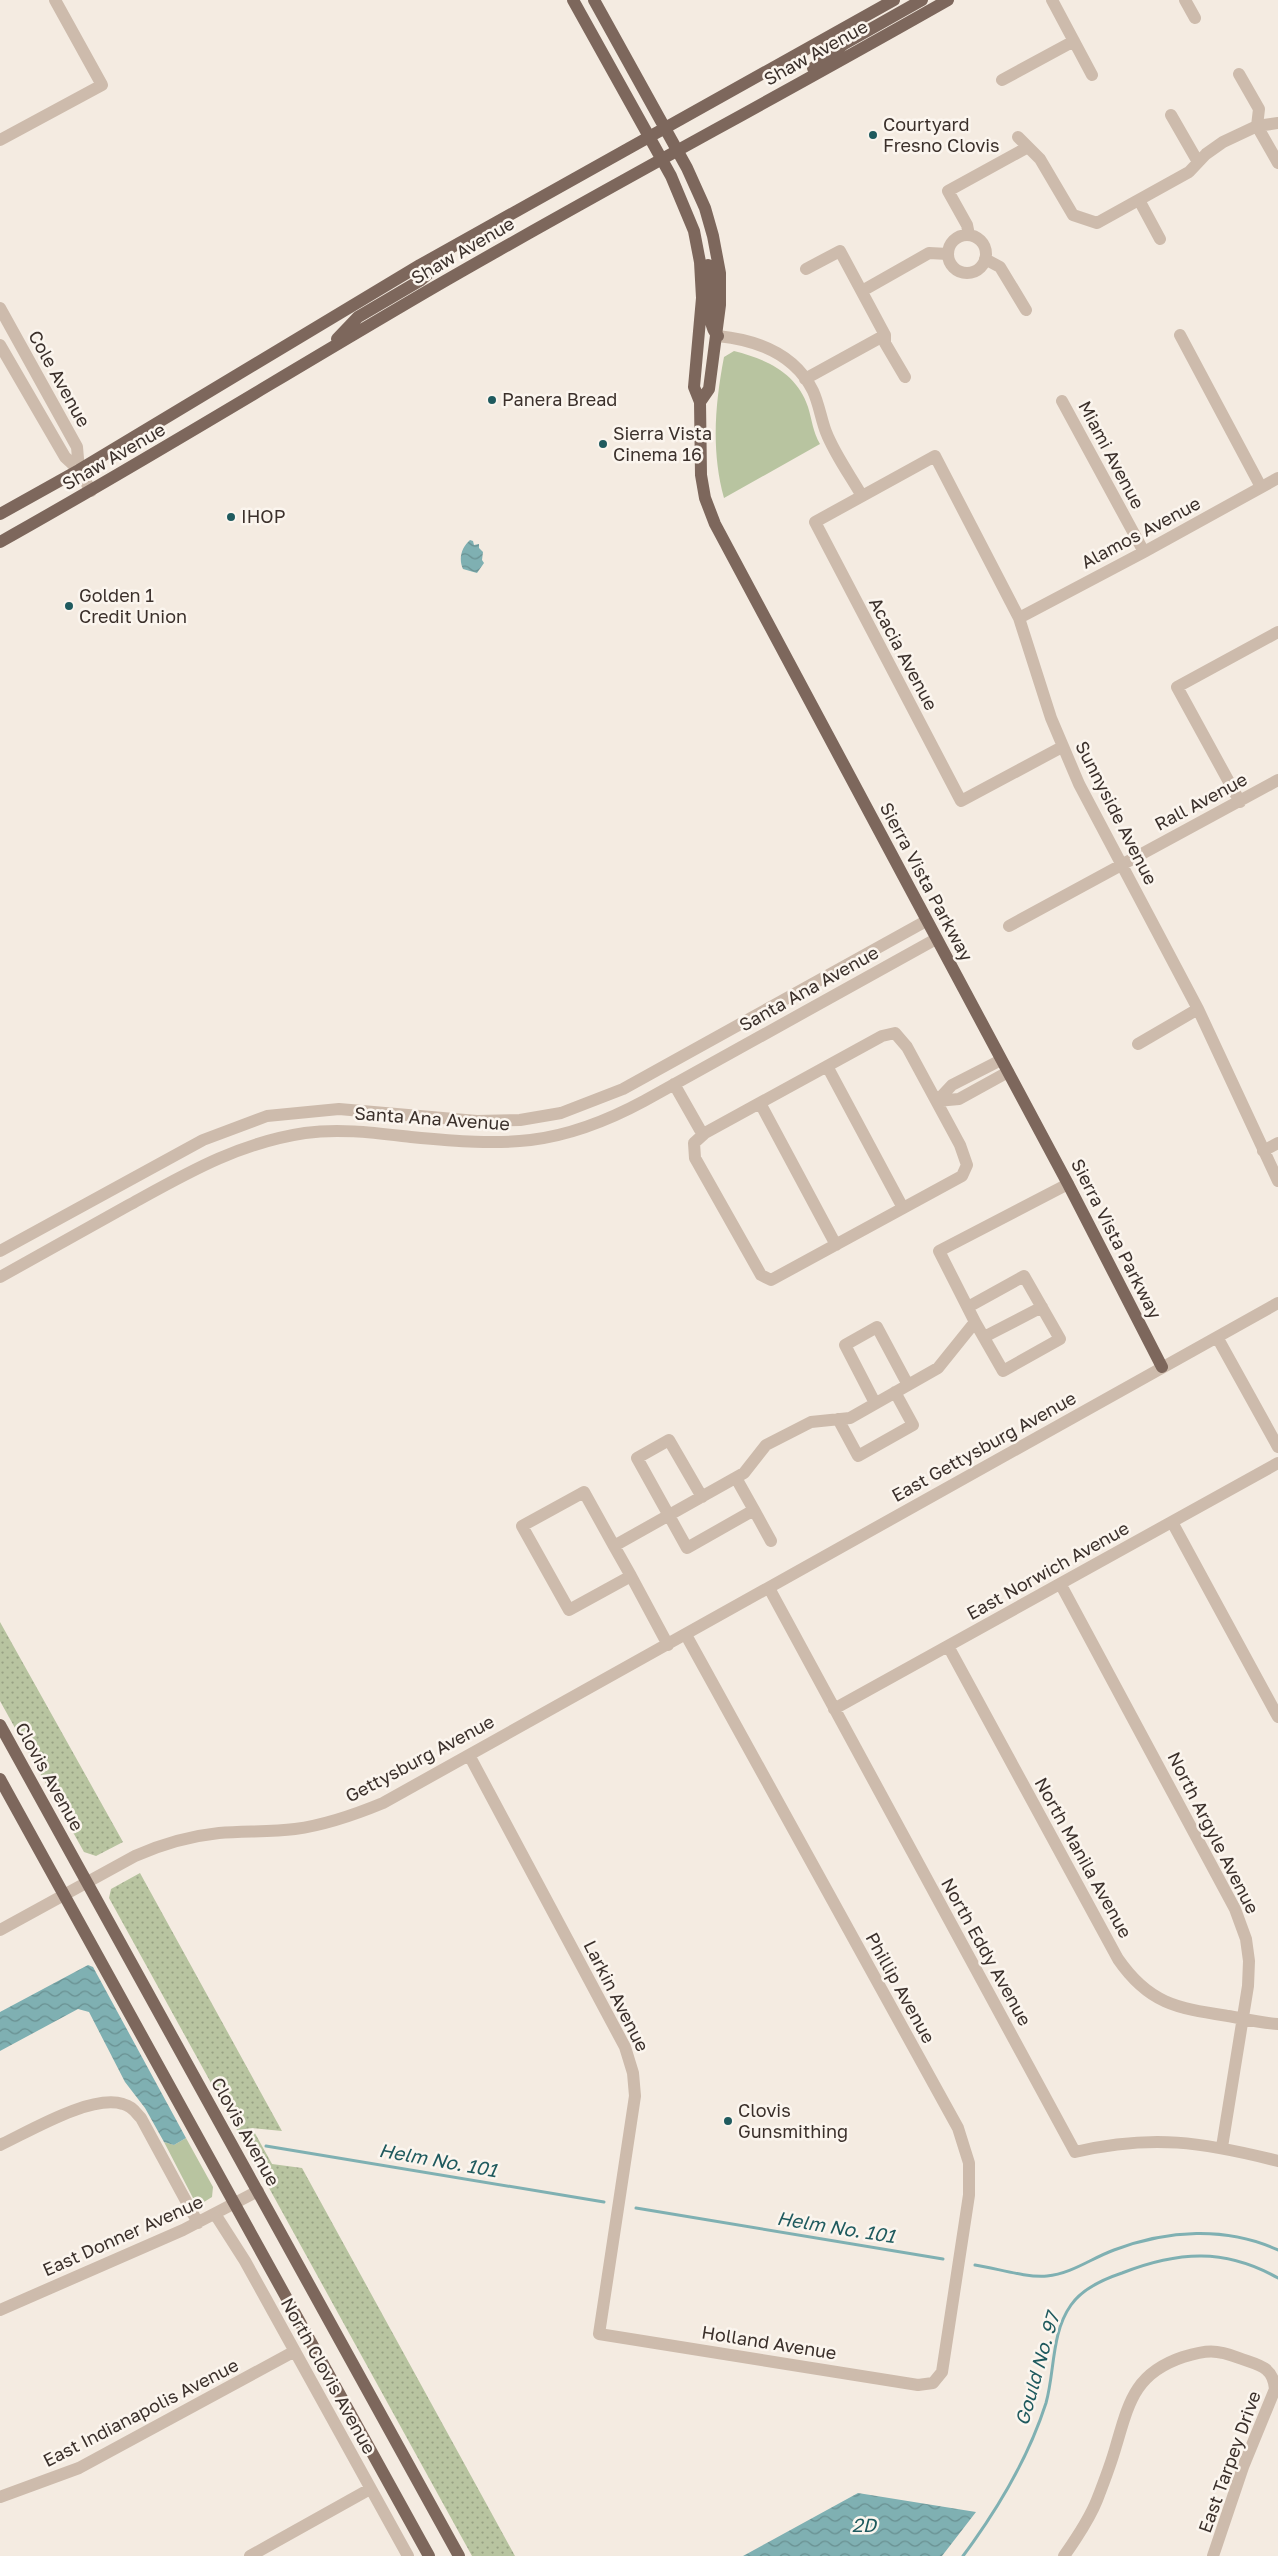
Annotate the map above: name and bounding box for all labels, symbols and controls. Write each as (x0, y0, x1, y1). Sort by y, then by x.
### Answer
street label: Shaw Avenue (760, 15, 871, 90)
place label: Courtyard Fresno Clovis (883, 113, 1000, 156)
marker: Courtyard Fresno Clovis (867, 129, 879, 141)
street label: Shaw Avenue (407, 212, 518, 288)
street label: Cole Avenue (24, 326, 95, 431)
place label: Panera Bread (502, 388, 617, 410)
marker: Panera Bread (486, 394, 498, 406)
street label: Miami Avenue (1074, 397, 1150, 512)
street label: Shaw Avenue (58, 418, 169, 494)
place label: Sierra Vista Cinema 16 (613, 422, 712, 465)
marker: Sierra Vista Cinema 16 (597, 438, 609, 450)
street label: Alamos Avenue (1077, 491, 1204, 573)
place label: IHOP (241, 505, 285, 527)
marker: IHOP (225, 511, 237, 523)
place label: Golden 1 Credit Union (79, 584, 187, 627)
street label: Acacia Avenue (865, 593, 943, 714)
marker: Golden 1 Credit Union (63, 600, 75, 612)
street label: Sunnyside Avenue (1071, 737, 1163, 888)
street label: Rall Avenue (1150, 768, 1251, 835)
street label: Sierra Vista Parkway (876, 798, 978, 965)
street label: Santa Ana Avenue (735, 941, 882, 1036)
street label: Santa Ana Avenue (354, 1102, 511, 1134)
street label: Sierra Vista Parkway (1067, 1155, 1167, 1322)
street label: East Gettysburg Avenue (887, 1386, 1080, 1506)
street label: East Norwich Avenue (962, 1516, 1133, 1624)
street label: Gettysburg Avenue (341, 1710, 498, 1807)
street label: Clovis Avenue (11, 1718, 89, 1835)
street label: North Argyle Avenue (1164, 1748, 1264, 1917)
street label: North Manila Avenue (1031, 1773, 1137, 1942)
street label: North Eddy Avenue (937, 1874, 1037, 2029)
street label: Phillip Avenue (861, 1928, 940, 2047)
street label: Larkin Avenue (579, 1936, 654, 2055)
street label: Clovis Avenue (207, 2073, 285, 2190)
place label: Clovis Gunsmithing (738, 2099, 848, 2142)
marker: Clovis Gunsmithing (722, 2115, 734, 2127)
water label: Helm No. 101 (377, 2138, 500, 2181)
street label: East Donner Avenue (39, 2190, 206, 2280)
water label: Helm No. 101 (775, 2206, 898, 2247)
street label: North Clovis Avenue (277, 2293, 381, 2458)
water label: Gould No. 97 (1009, 2307, 1064, 2428)
street label: Holland Avenue (700, 2320, 838, 2364)
street label: East Indianapolis Avenue (39, 2353, 242, 2471)
street label: East Tarpey Drive (1193, 2388, 1265, 2536)
water label: 2D (852, 2513, 878, 2536)

